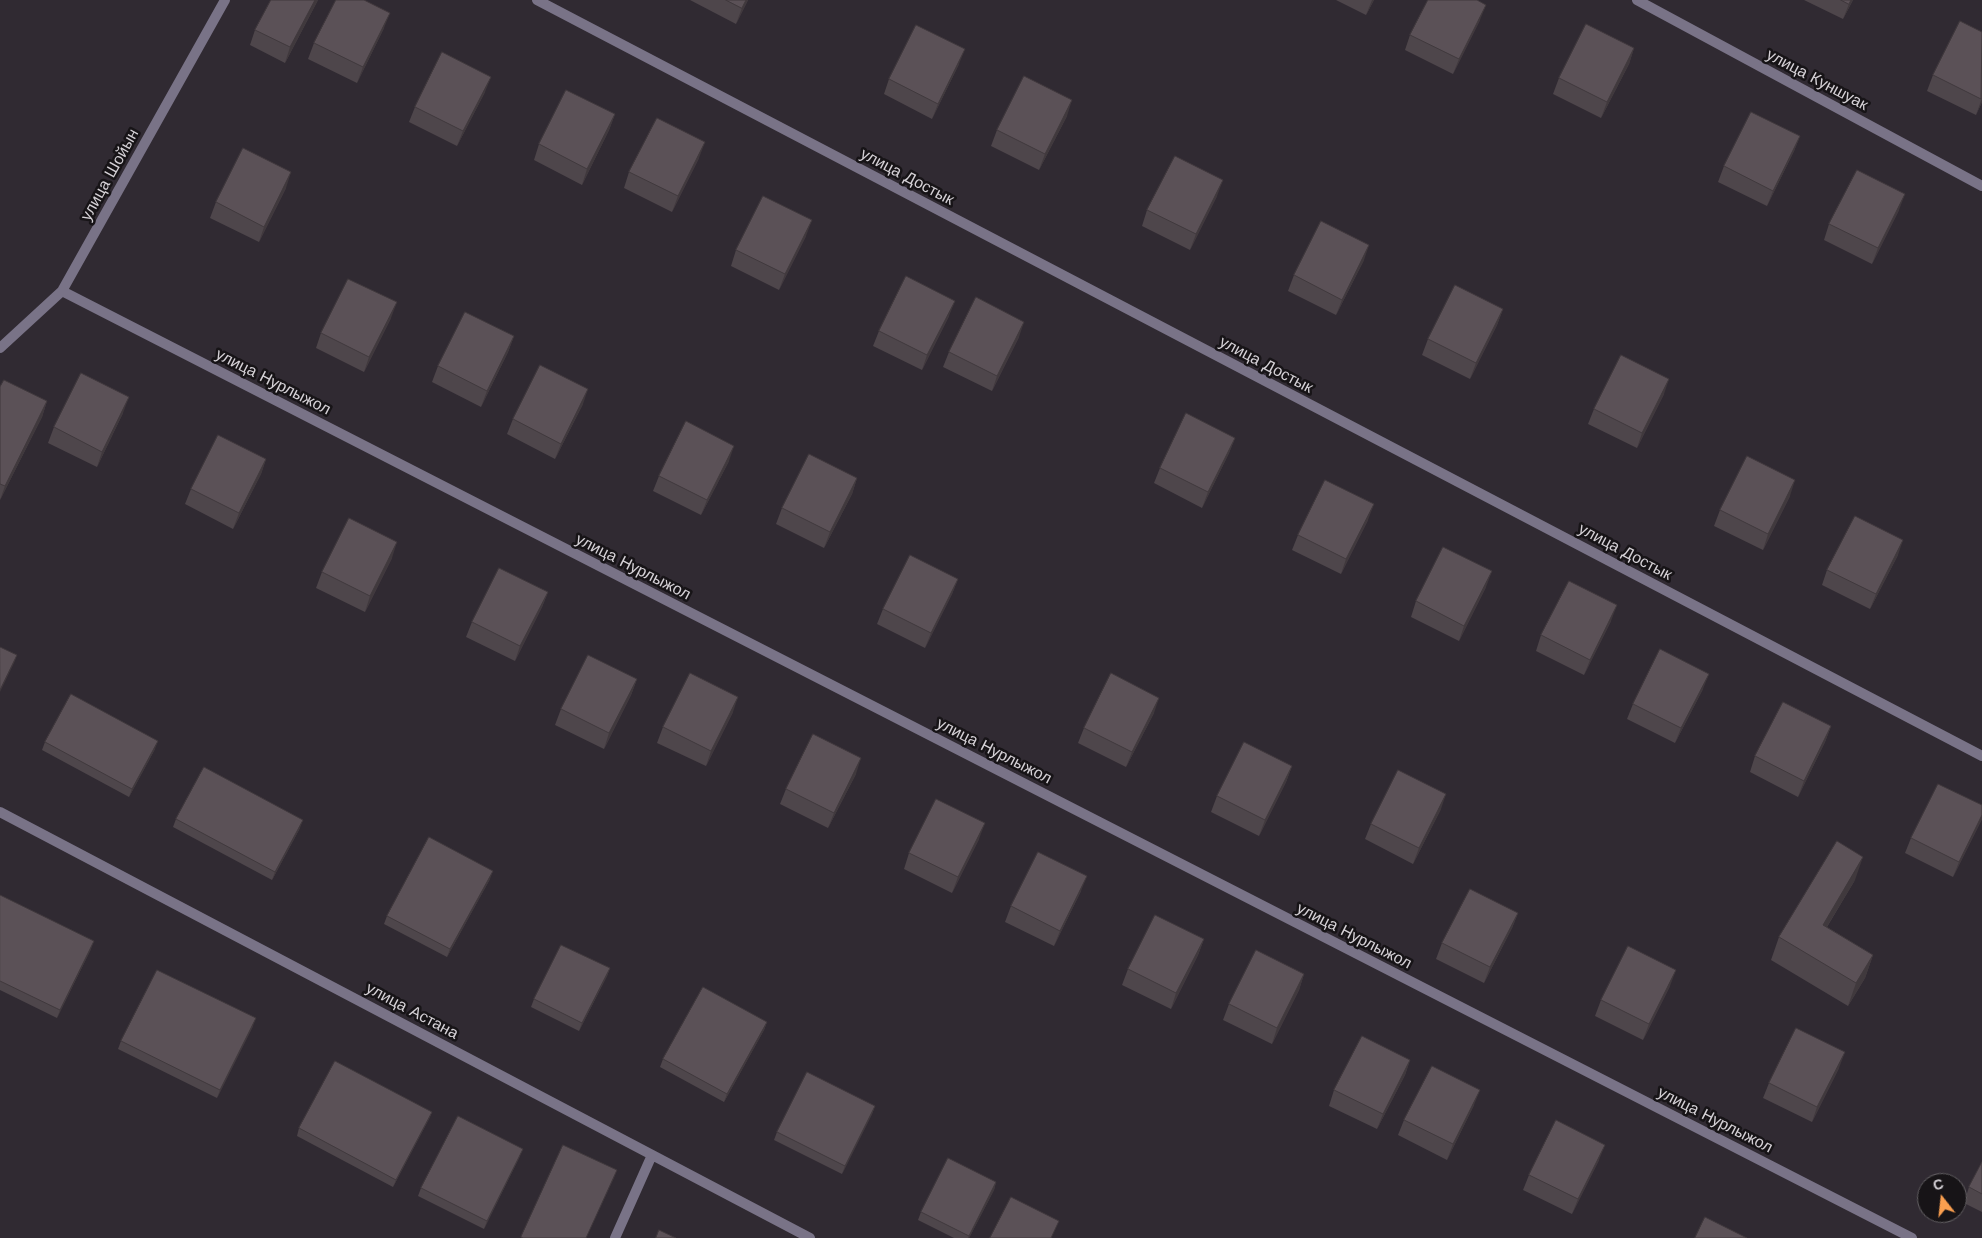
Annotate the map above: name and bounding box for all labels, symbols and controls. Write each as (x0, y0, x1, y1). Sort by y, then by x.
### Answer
street label: улица Куншуак (1763, 45, 1871, 115)
street label: улица Шойын (77, 126, 143, 224)
street label: улица Достык (857, 144, 957, 210)
street label: улица Достык (1216, 332, 1316, 398)
street label: улица Нурлыжол (212, 345, 334, 419)
street label: улица Достык (1575, 519, 1675, 585)
street label: улица Нурлыжол (572, 530, 694, 604)
street label: улица Нурлыжол (933, 714, 1055, 788)
street label: улица Нурлыжол (1293, 899, 1415, 973)
street label: улица Астана (363, 979, 461, 1043)
street label: улица Нурлыжол (1654, 1083, 1776, 1157)
north arrow (1917, 1173, 1967, 1223)
text: С (1931, 1175, 1945, 1194)

